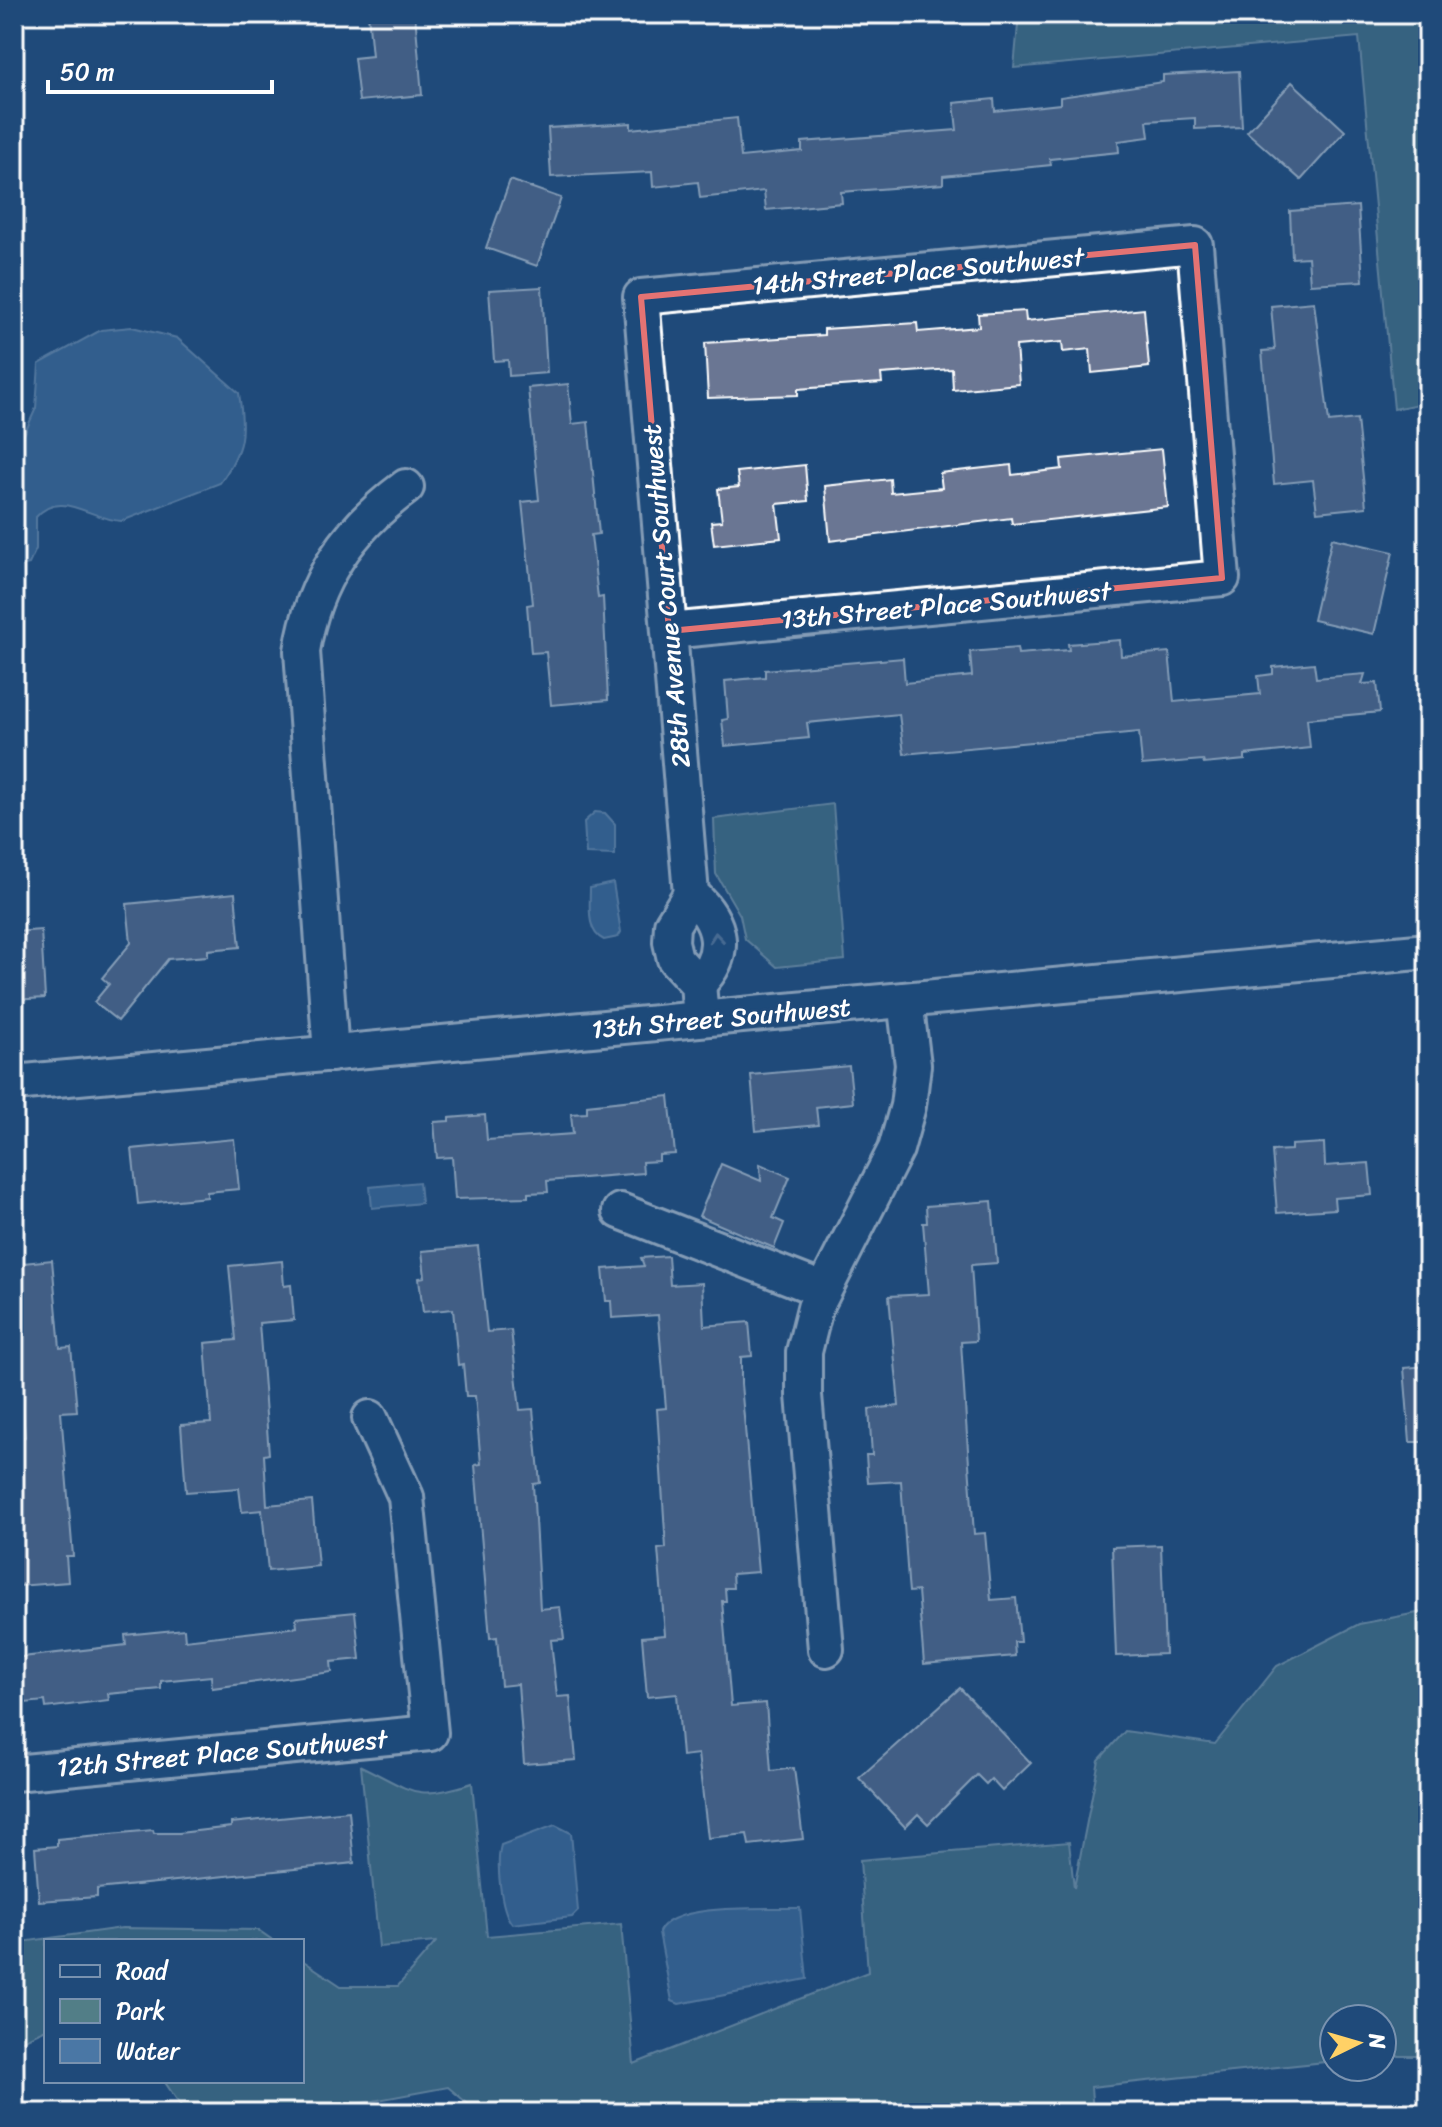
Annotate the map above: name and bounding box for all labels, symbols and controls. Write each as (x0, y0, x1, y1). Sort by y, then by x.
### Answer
scale bar (48, 44, 272, 94)
text: 50 m (60, 51, 115, 93)
street label: 14th Street Place Southwest (750, 233, 1087, 308)
street label: 28th Avenue Court Southwest (628, 422, 704, 770)
street label: 13th Street Place Southwest (779, 568, 1114, 642)
one-way arrow (708, 931, 725, 944)
street label: 13th Street Southwest (589, 984, 853, 1052)
street label: 12th Street Place Southwest (55, 1715, 391, 1790)
legend (44, 1939, 304, 2083)
text: Road (116, 1950, 170, 1992)
text: Park (116, 1990, 165, 2032)
north arrow (1318, 2003, 1398, 2083)
text: Water (116, 2030, 181, 2072)
text: N (1357, 2031, 1398, 2051)

